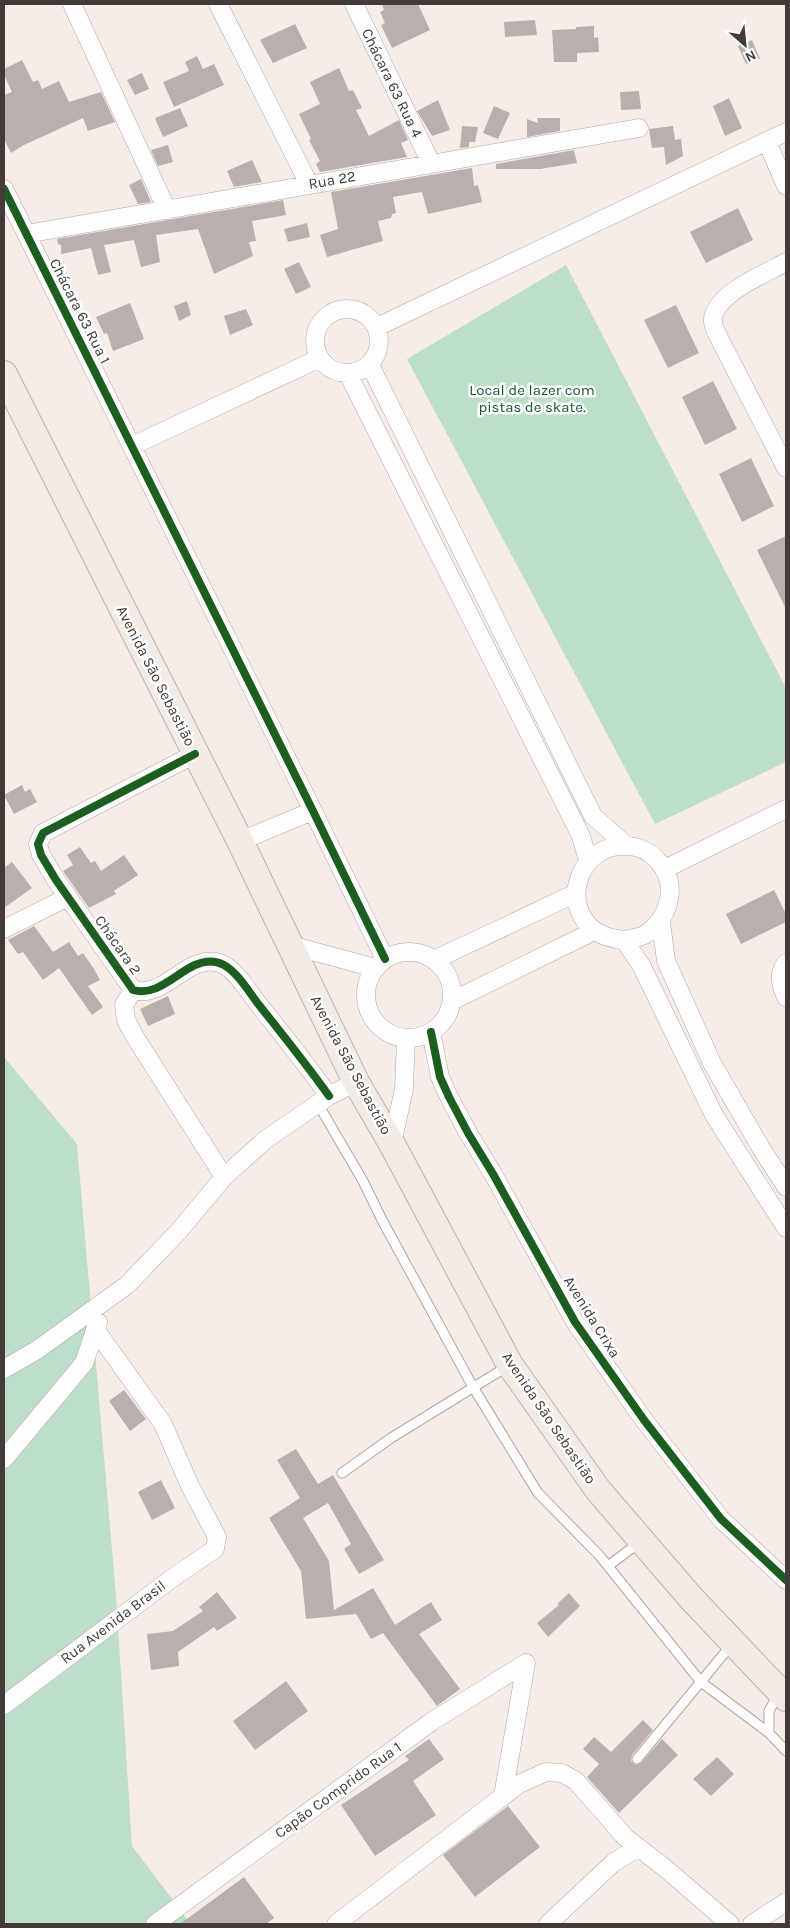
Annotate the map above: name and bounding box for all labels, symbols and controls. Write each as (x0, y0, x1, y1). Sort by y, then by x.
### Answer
north arrow (720, 20, 770, 70)
street label: Chácara 63 Rua 4 (358, 25, 426, 141)
text: N (742, 46, 759, 66)
street label: Rua 22 (307, 167, 357, 193)
street label: Chácara 63 Rua 1 (46, 255, 114, 367)
park label: Local de lazer com pistas de skate. (469, 381, 595, 416)
street label: Avenida São Sebastião (113, 603, 199, 749)
street label: Chácara 2 (91, 912, 145, 978)
street label: Avenida São Sebastião (307, 992, 395, 1138)
street label: Avenida Crixa (560, 1273, 624, 1361)
street label: Avenida São Sebastião (498, 1349, 600, 1487)
street label: Rua Avenida Brasil (57, 1576, 169, 1668)
street label: Capão Comprido Rua 1 (271, 1738, 405, 1842)

